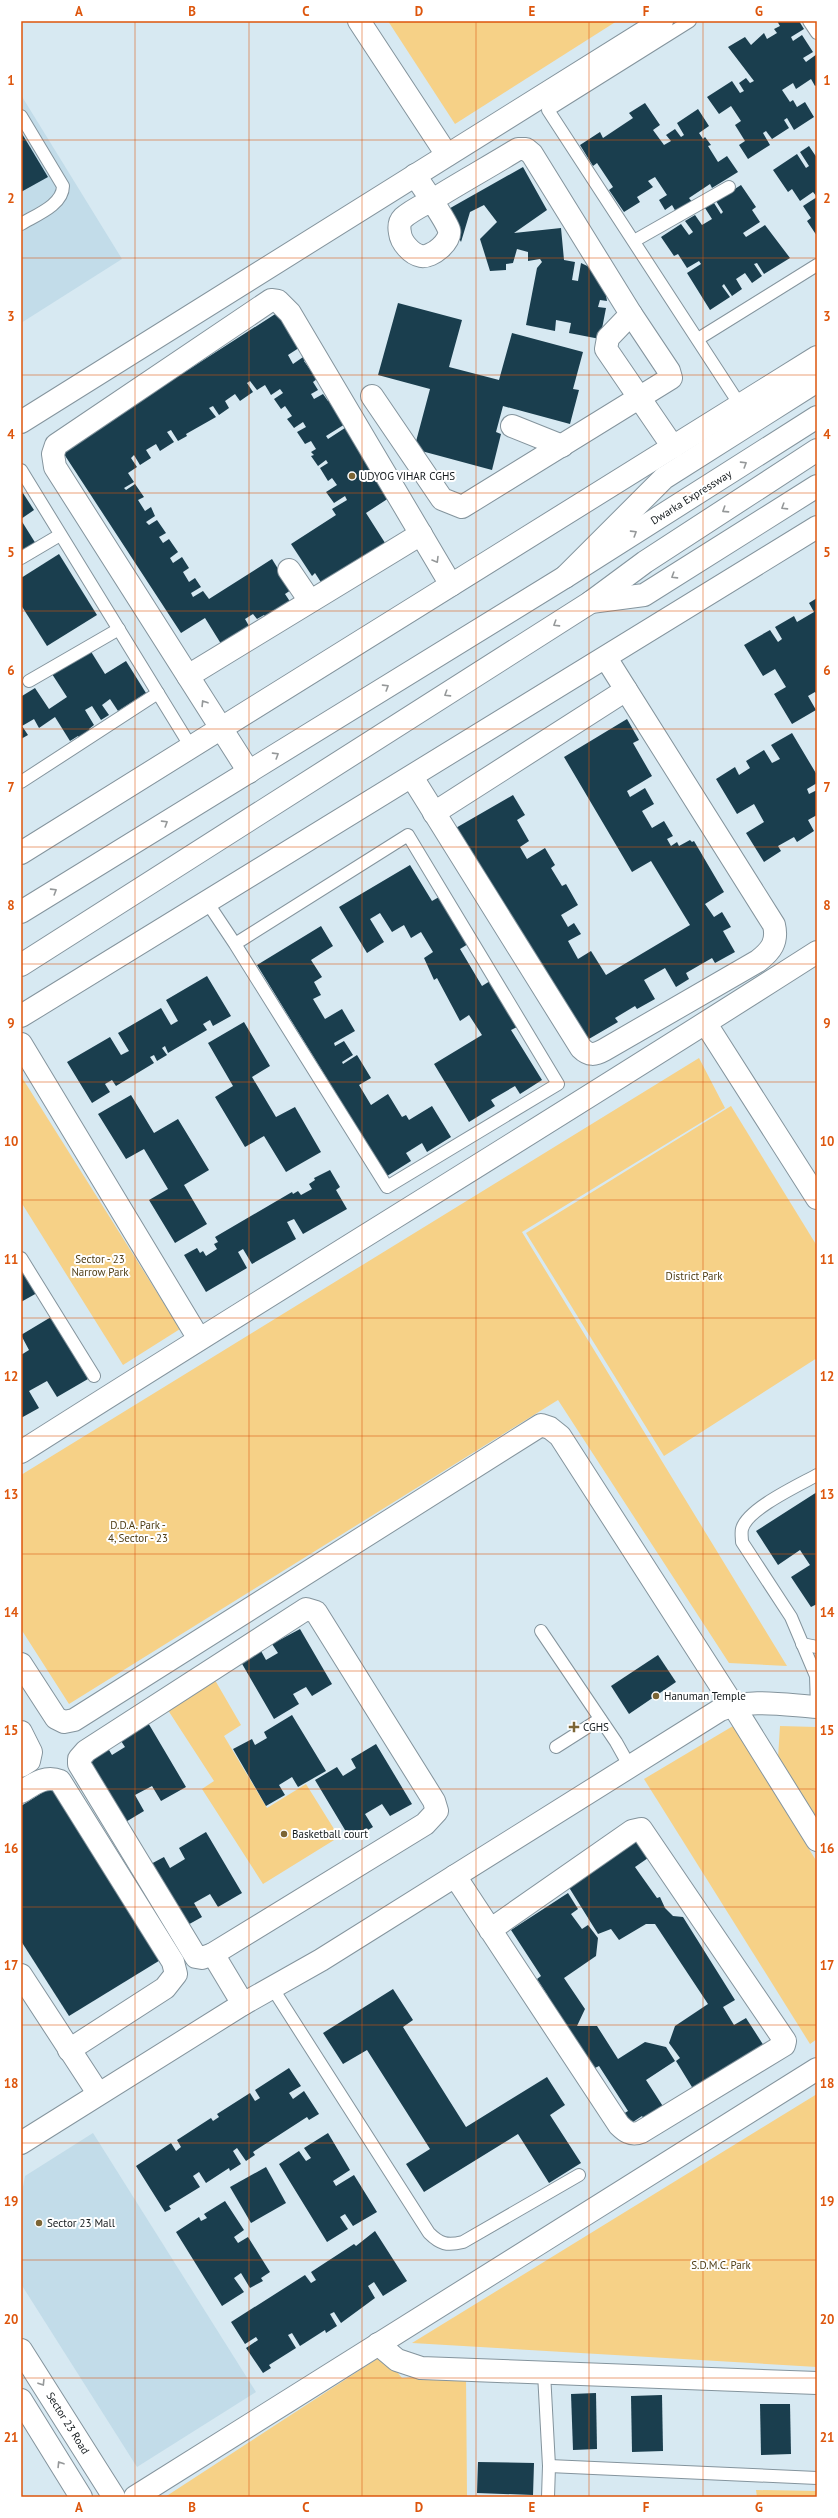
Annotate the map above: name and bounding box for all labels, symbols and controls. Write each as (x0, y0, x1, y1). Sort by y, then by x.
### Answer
text: A (75, 3, 83, 20)
text: B (188, 3, 196, 20)
text: C (302, 3, 310, 20)
text: D (415, 3, 423, 20)
text: E (529, 3, 536, 20)
text: F (643, 3, 650, 20)
text: G (755, 3, 763, 20)
text: 1 (7, 72, 15, 89)
text: 1 (823, 72, 831, 89)
text: 2 (7, 190, 15, 207)
text: 2 (823, 190, 831, 207)
text: 3 (7, 308, 15, 325)
text: 3 (823, 308, 831, 325)
text: 4 (7, 426, 15, 443)
text: 4 (823, 426, 831, 443)
one-way arrow (740, 461, 747, 468)
street label: Dwarka Expressway (648, 466, 735, 528)
place label: UDYOG VIHAR CGHS (360, 469, 455, 483)
marker: UDYOG VIHAR CGHS (347, 471, 357, 481)
one-way arrow (781, 502, 788, 510)
one-way arrow (723, 505, 730, 512)
one-way arrow (630, 531, 637, 538)
text: 5 (7, 544, 15, 561)
text: 5 (823, 544, 831, 561)
one-way arrow (431, 556, 438, 563)
one-way arrow (671, 572, 678, 579)
one-way arrow (553, 620, 560, 627)
text: 6 (7, 662, 15, 679)
text: 6 (823, 662, 831, 679)
one-way arrow (382, 684, 389, 692)
one-way arrow (444, 689, 451, 696)
one-way arrow (202, 700, 209, 707)
one-way arrow (272, 752, 279, 760)
text: 7 (7, 779, 15, 796)
text: 7 (823, 779, 831, 796)
one-way arrow (161, 821, 168, 828)
one-way arrow (50, 889, 57, 896)
text: 8 (7, 897, 15, 914)
text: 8 (823, 897, 831, 914)
text: 9 (7, 1015, 15, 1032)
text: 9 (823, 1015, 831, 1032)
text: 10 (4, 1133, 18, 1150)
text: 10 (820, 1133, 834, 1150)
text: 11 (4, 1251, 18, 1268)
text: 11 (820, 1251, 834, 1268)
park label: Sector - 23 Narrow Park (71, 1252, 129, 1279)
park label: District Park (665, 1269, 723, 1283)
text: 12 (4, 1368, 18, 1385)
text: 12 (820, 1368, 834, 1385)
text: 13 (4, 1486, 18, 1503)
text: 13 (820, 1486, 834, 1503)
park label: D.D.A. Park - 4, Sector - 23 (108, 1518, 168, 1545)
text: 14 (4, 1604, 19, 1621)
text: 14 (820, 1604, 835, 1621)
place label: Hanuman Temple (664, 1689, 746, 1703)
marker: Hanuman Temple (651, 1691, 661, 1701)
place label: CGHS (583, 1720, 609, 1734)
marker: CGHS (568, 1721, 580, 1733)
text: 15 (4, 1722, 18, 1739)
text: 15 (820, 1722, 834, 1739)
place label: Basketball court (292, 1827, 368, 1841)
marker: Basketball court (279, 1829, 289, 1839)
text: 16 (4, 1840, 18, 1857)
text: 16 (820, 1840, 834, 1857)
text: 17 (4, 1957, 18, 1974)
text: 17 (820, 1957, 834, 1974)
text: 18 (4, 2075, 18, 2092)
text: 18 (820, 2075, 834, 2092)
text: 19 (4, 2193, 18, 2210)
text: 19 (820, 2193, 834, 2210)
place label: Sector 23 Mall (47, 2216, 116, 2230)
marker: Sector 23 Mall (34, 2218, 44, 2228)
park label: S.D.M.C. Park (691, 2258, 751, 2272)
text: 20 (4, 2311, 18, 2328)
text: 20 (820, 2311, 834, 2328)
one-way arrow (37, 2379, 45, 2386)
street label: Sector 23 Road (43, 2389, 93, 2457)
text: 21 (4, 2429, 18, 2446)
text: 21 (820, 2429, 834, 2446)
one-way arrow (58, 2461, 65, 2468)
text: A (75, 2499, 83, 2516)
text: B (188, 2499, 196, 2516)
text: C (302, 2499, 310, 2516)
text: D (415, 2499, 423, 2516)
text: E (529, 2499, 536, 2516)
text: F (643, 2499, 650, 2516)
text: G (755, 2499, 763, 2516)

